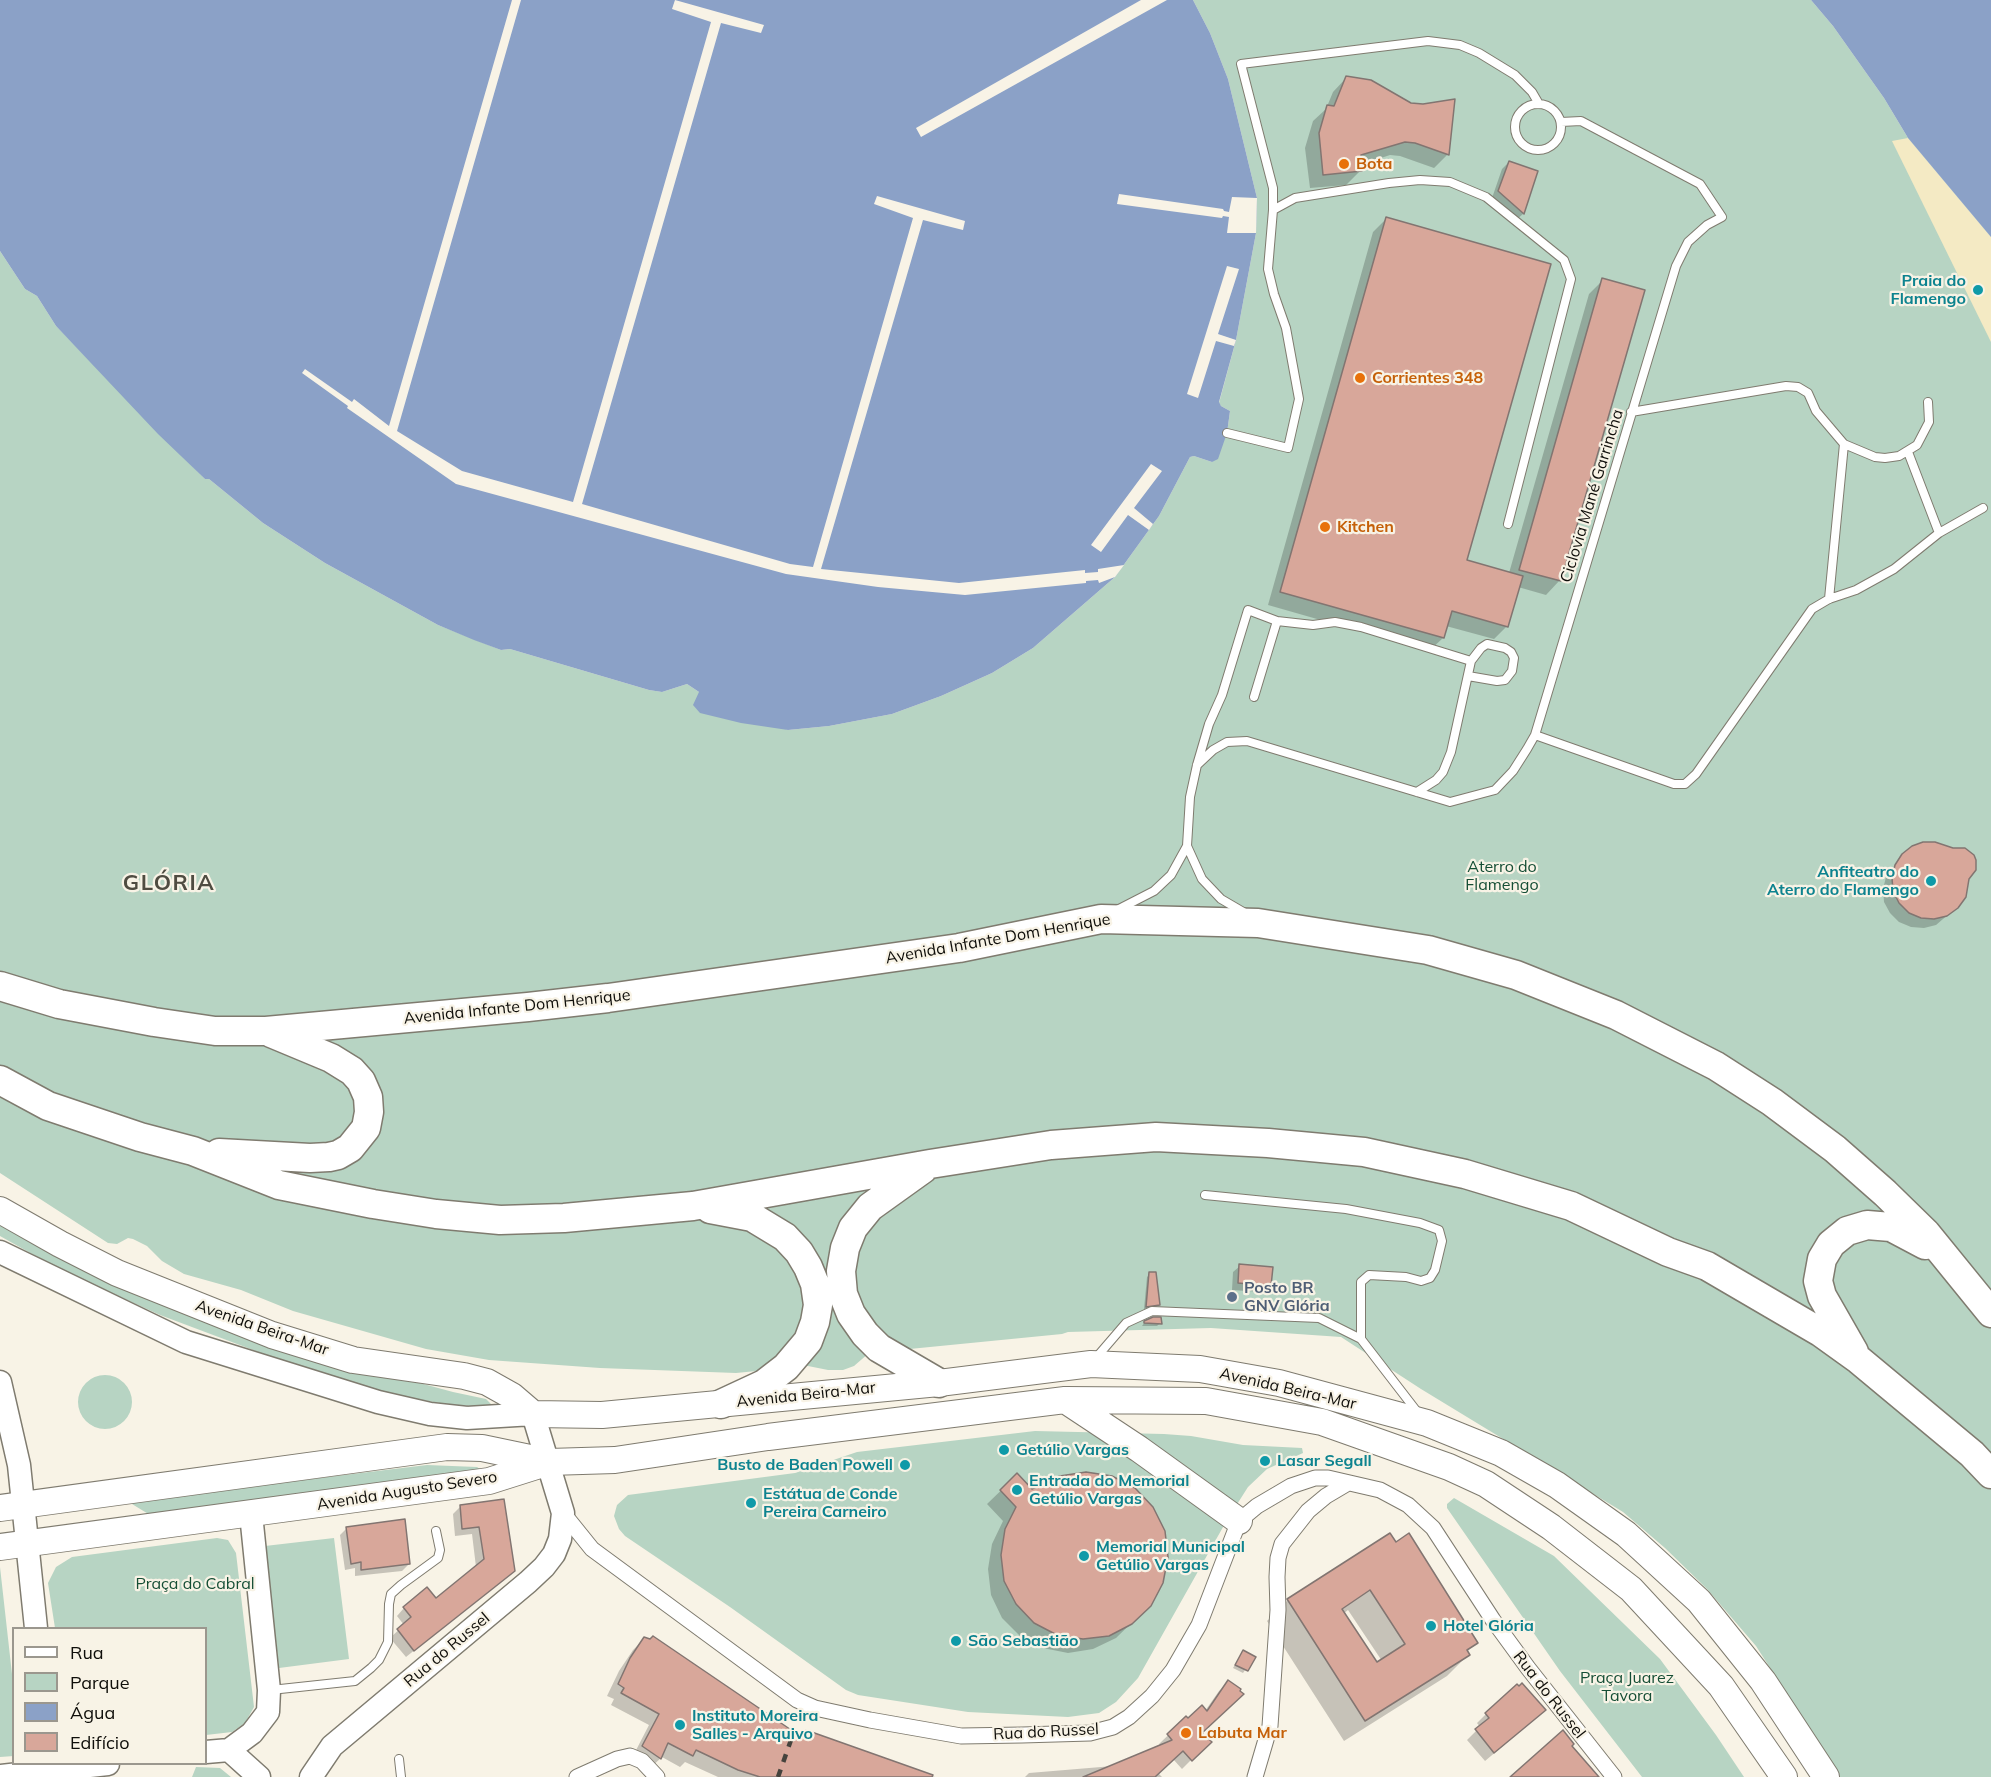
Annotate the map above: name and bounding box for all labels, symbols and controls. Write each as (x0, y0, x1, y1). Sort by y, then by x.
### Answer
place label: Bota (1356, 154, 1392, 174)
marker: Bota (1337, 157, 1351, 171)
place label: Praia do Flamengo (1891, 271, 1966, 309)
marker: Praia do Flamengo (1971, 283, 1985, 297)
place label: Corrientes 348 (1372, 368, 1483, 388)
marker: Corrientes 348 (1353, 371, 1367, 385)
street label: Ciclovia Mané Garrincha (1556, 407, 1628, 585)
place label: Kitchen (1337, 517, 1394, 537)
marker: Kitchen (1318, 520, 1332, 534)
park label: Aterro do Flamengo (1465, 857, 1539, 895)
place label: Anfiteatro do Aterro do Flamengo (1767, 862, 1919, 900)
district label: GLÓRIA (123, 870, 215, 896)
marker: Anfiteatro do Aterro do Flamengo (1924, 874, 1938, 888)
street label: Avenida Infante Dom Henrique (884, 910, 1112, 968)
street label: Avenida Infante Dom Henrique (403, 986, 631, 1028)
place label: Posto BR GNV Glória (1244, 1278, 1330, 1316)
marker: Posto BR GNV Glória (1225, 1290, 1239, 1304)
street label: Avenida Beira-Mar (193, 1296, 331, 1360)
street label: Avenida Beira-Mar (1218, 1364, 1358, 1414)
street label: Avenida Beira-Mar (736, 1378, 876, 1412)
place label: Getúlio Vargas (1016, 1440, 1129, 1460)
marker: Getúlio Vargas (997, 1443, 1011, 1457)
place label: Lasar Segall (1277, 1451, 1372, 1471)
marker: Lasar Segall (1258, 1454, 1272, 1468)
place label: Busto de Baden Powell (717, 1455, 893, 1475)
marker: Busto de Baden Powell (898, 1458, 912, 1472)
street label: Avenida Augusto Severo (316, 1467, 498, 1515)
place label: Entrada do Memorial Getúlio Vargas (1029, 1471, 1189, 1509)
marker: Entrada do Memorial Getúlio Vargas (1010, 1483, 1024, 1497)
place label: Estátua de Conde Pereira Carneiro (763, 1484, 898, 1522)
marker: Estátua de Conde Pereira Carneiro (744, 1496, 758, 1510)
place label: Memorial Municipal Getúlio Vargas (1096, 1537, 1245, 1575)
marker: Memorial Municipal Getúlio Vargas (1077, 1549, 1091, 1563)
park label: Praça do Cabral (135, 1574, 255, 1594)
street label: Rua do Russel (400, 1609, 494, 1691)
place label: Hotel Glória (1443, 1616, 1534, 1636)
marker: Hotel Glória (1424, 1619, 1438, 1633)
legend (12, 1627, 207, 1765)
place label: São Sebastião (968, 1631, 1079, 1651)
marker: São Sebastião (949, 1634, 963, 1648)
text: Rua (70, 1641, 104, 1664)
street label: Rua do Russel (1509, 1647, 1589, 1743)
park label: Praça Juarez Tavora (1580, 1668, 1674, 1706)
text: Parque (70, 1671, 129, 1694)
text: Água (70, 1701, 115, 1724)
place label: Instituto Moreira Salles - Arquivo (692, 1706, 818, 1744)
marker: Instituto Moreira Salles - Arquivo (673, 1718, 687, 1732)
street label: Rua do Russel (993, 1720, 1099, 1744)
place label: Labuta Mar (1198, 1723, 1287, 1743)
marker: Labuta Mar (1179, 1726, 1193, 1740)
text: Edifício (70, 1731, 129, 1754)

